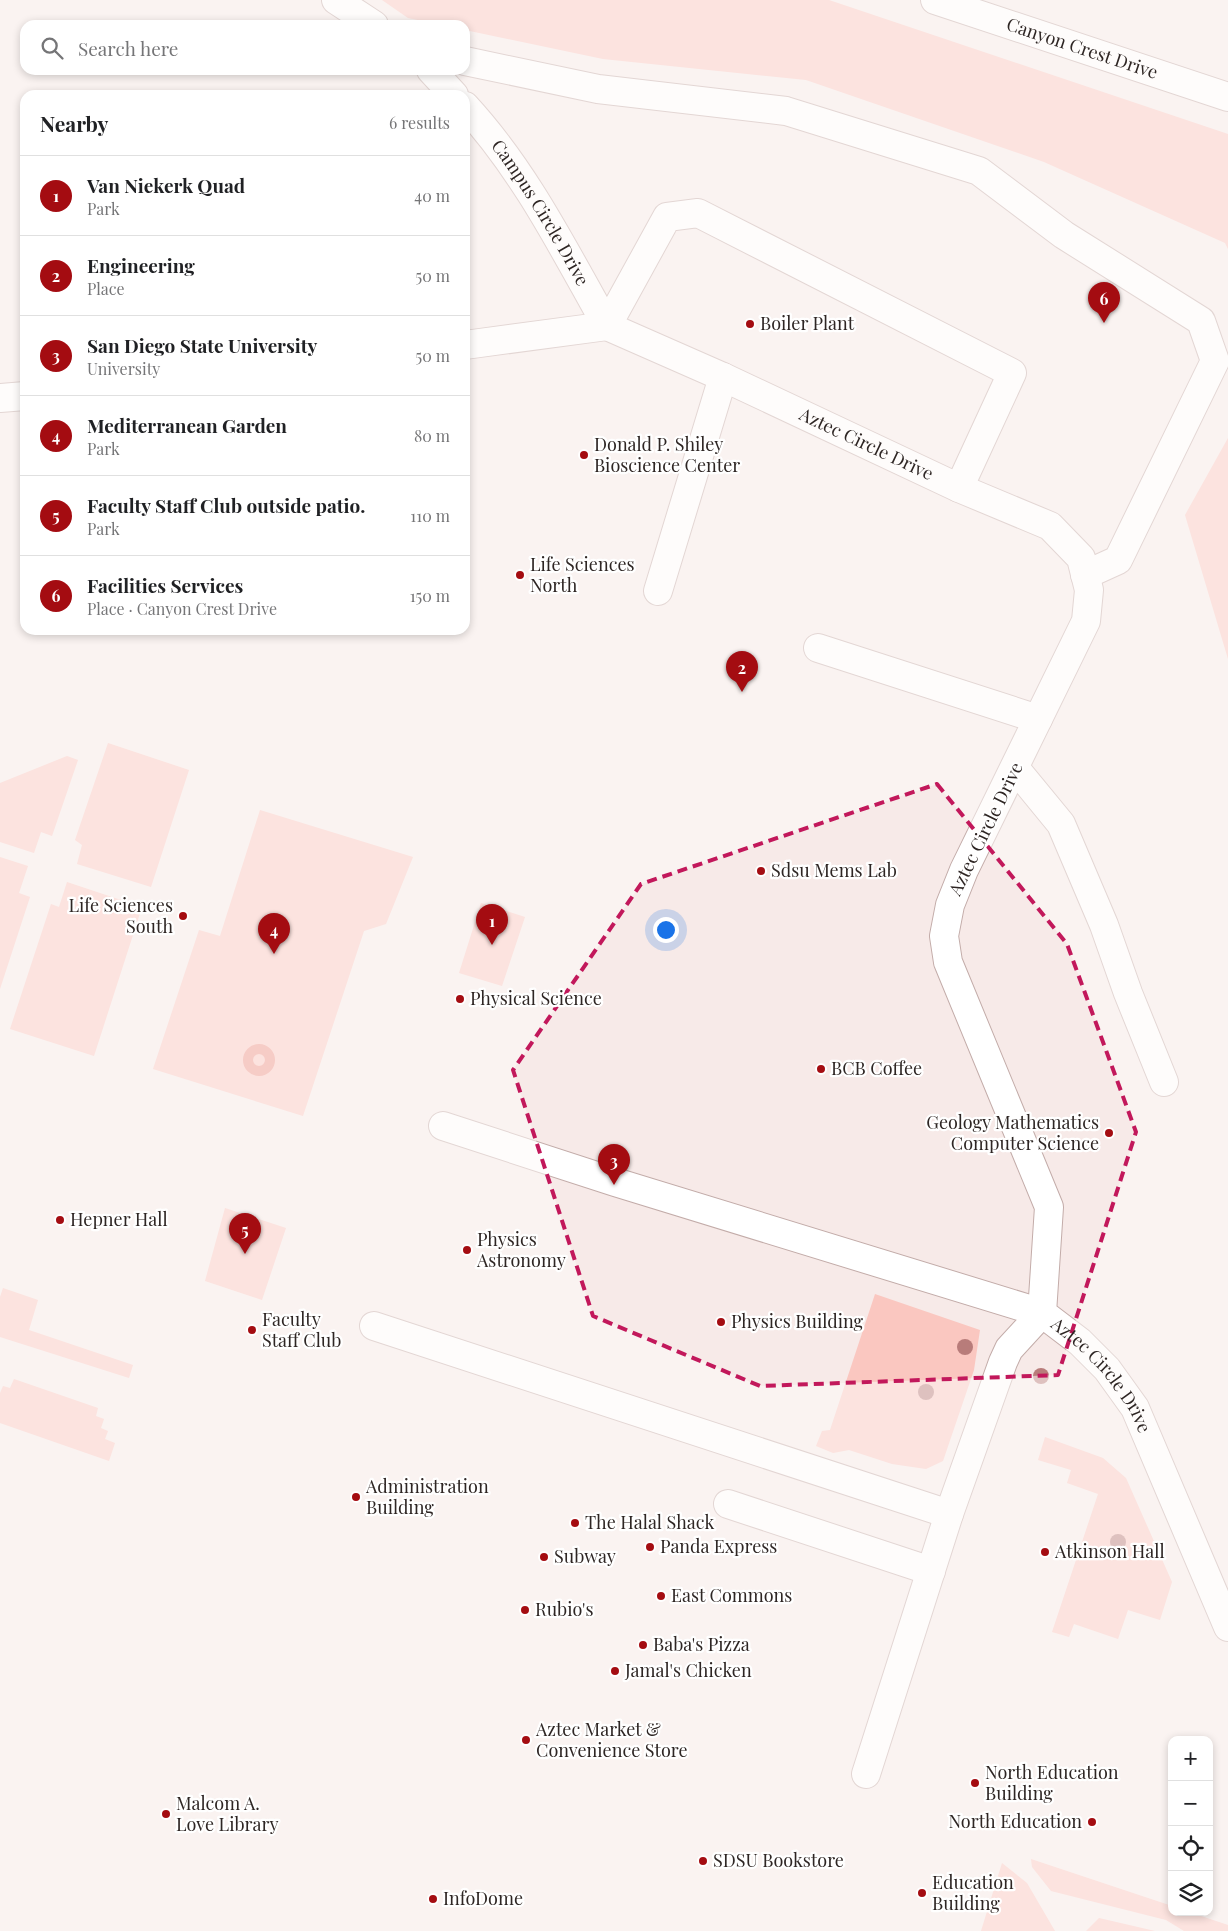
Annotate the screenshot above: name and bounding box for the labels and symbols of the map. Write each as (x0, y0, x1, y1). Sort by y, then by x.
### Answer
street label: Canyon Crest Drive (1004, 12, 1161, 84)
street label: Campus Circle Drive (487, 134, 595, 290)
pin: 6 (1088, 282, 1120, 323)
place label: Boiler Plant (760, 311, 855, 335)
marker: Boiler Plant (744, 318, 756, 330)
street label: Aztec Circle Drive (795, 401, 938, 485)
place label: Donald P. Shiley Bioscience Center (594, 432, 740, 477)
marker: Donald P. Shiley Bioscience Center (578, 449, 590, 461)
place label: Life Sciences North (530, 552, 635, 597)
marker: Life Sciences North (514, 569, 526, 581)
pin: 2 (726, 651, 758, 692)
street label: Aztec Circle Drive (942, 758, 1028, 900)
place label: Sdsu Mems Lab (771, 858, 897, 882)
marker: Sdsu Mems Lab (755, 865, 767, 877)
place label: Life Sciences South (68, 893, 173, 938)
pin: 1 (476, 904, 508, 945)
marker: Life Sciences South (177, 910, 189, 922)
pin: 4 (258, 913, 290, 954)
your location (653, 917, 679, 943)
place label: Physical Science (470, 986, 602, 1010)
marker: Physical Science (454, 993, 466, 1005)
place label: BCB Coffee (831, 1056, 922, 1080)
marker: BCB Coffee (815, 1063, 827, 1075)
place label: Geology Mathematics Computer Science (926, 1110, 1099, 1155)
marker: Geology Mathematics Computer Science (1103, 1127, 1115, 1139)
pin: 3 (598, 1144, 630, 1185)
place label: Hepner Hall (70, 1207, 168, 1231)
pin: 5 (229, 1213, 261, 1254)
marker: Hepner Hall (54, 1214, 66, 1226)
place label: Physics Astronomy (476, 1227, 566, 1272)
marker: Physics Astronomy (461, 1244, 473, 1256)
place label: Faculty Staff Club (262, 1307, 341, 1352)
place label: Physics Building (731, 1309, 864, 1333)
street label: Aztec Circle Drive (1046, 1311, 1157, 1436)
marker: Physics Building (715, 1316, 727, 1328)
marker: Faculty Staff Club (246, 1324, 258, 1336)
place label: Administration Building (365, 1474, 489, 1519)
marker: Administration Building (350, 1491, 362, 1503)
place label: The Halal Shack (585, 1510, 715, 1534)
marker: The Halal Shack (569, 1517, 581, 1529)
place label: Panda Express (660, 1534, 777, 1558)
place label: Atkinson Hall (1054, 1539, 1165, 1563)
marker: Panda Express (644, 1541, 656, 1553)
place label: Subway (554, 1544, 616, 1568)
marker: Atkinson Hall (1039, 1546, 1051, 1558)
marker: Subway (538, 1551, 550, 1563)
place label: East Commons (671, 1583, 792, 1607)
marker: East Commons (655, 1590, 667, 1602)
place label: Rubio's (535, 1597, 594, 1621)
marker: Rubio's (519, 1604, 531, 1616)
place label: Baba's Pizza (653, 1632, 750, 1656)
marker: Baba's Pizza (637, 1639, 649, 1651)
place label: Jamal's Chicken (624, 1658, 752, 1682)
marker: Jamal's Chicken (609, 1665, 621, 1677)
place label: Aztec Market & Convenience Store (535, 1717, 688, 1762)
marker: Aztec Market & Convenience Store (520, 1734, 532, 1746)
place label: North Education Building (985, 1760, 1119, 1805)
marker: North Education Building (969, 1777, 981, 1789)
place label: Malcom A. Love Library (176, 1791, 279, 1836)
marker: Malcom A. Love Library (160, 1808, 172, 1820)
place label: North Education (948, 1809, 1082, 1833)
marker: North Education (1086, 1816, 1098, 1828)
place label: SDSU Bookstore (713, 1848, 844, 1872)
marker: SDSU Bookstore (697, 1855, 709, 1867)
place label: Education Building (932, 1870, 1014, 1915)
place label: InfoDome (443, 1886, 523, 1910)
marker: Education Building (916, 1887, 928, 1899)
marker: InfoDome (427, 1893, 439, 1905)

